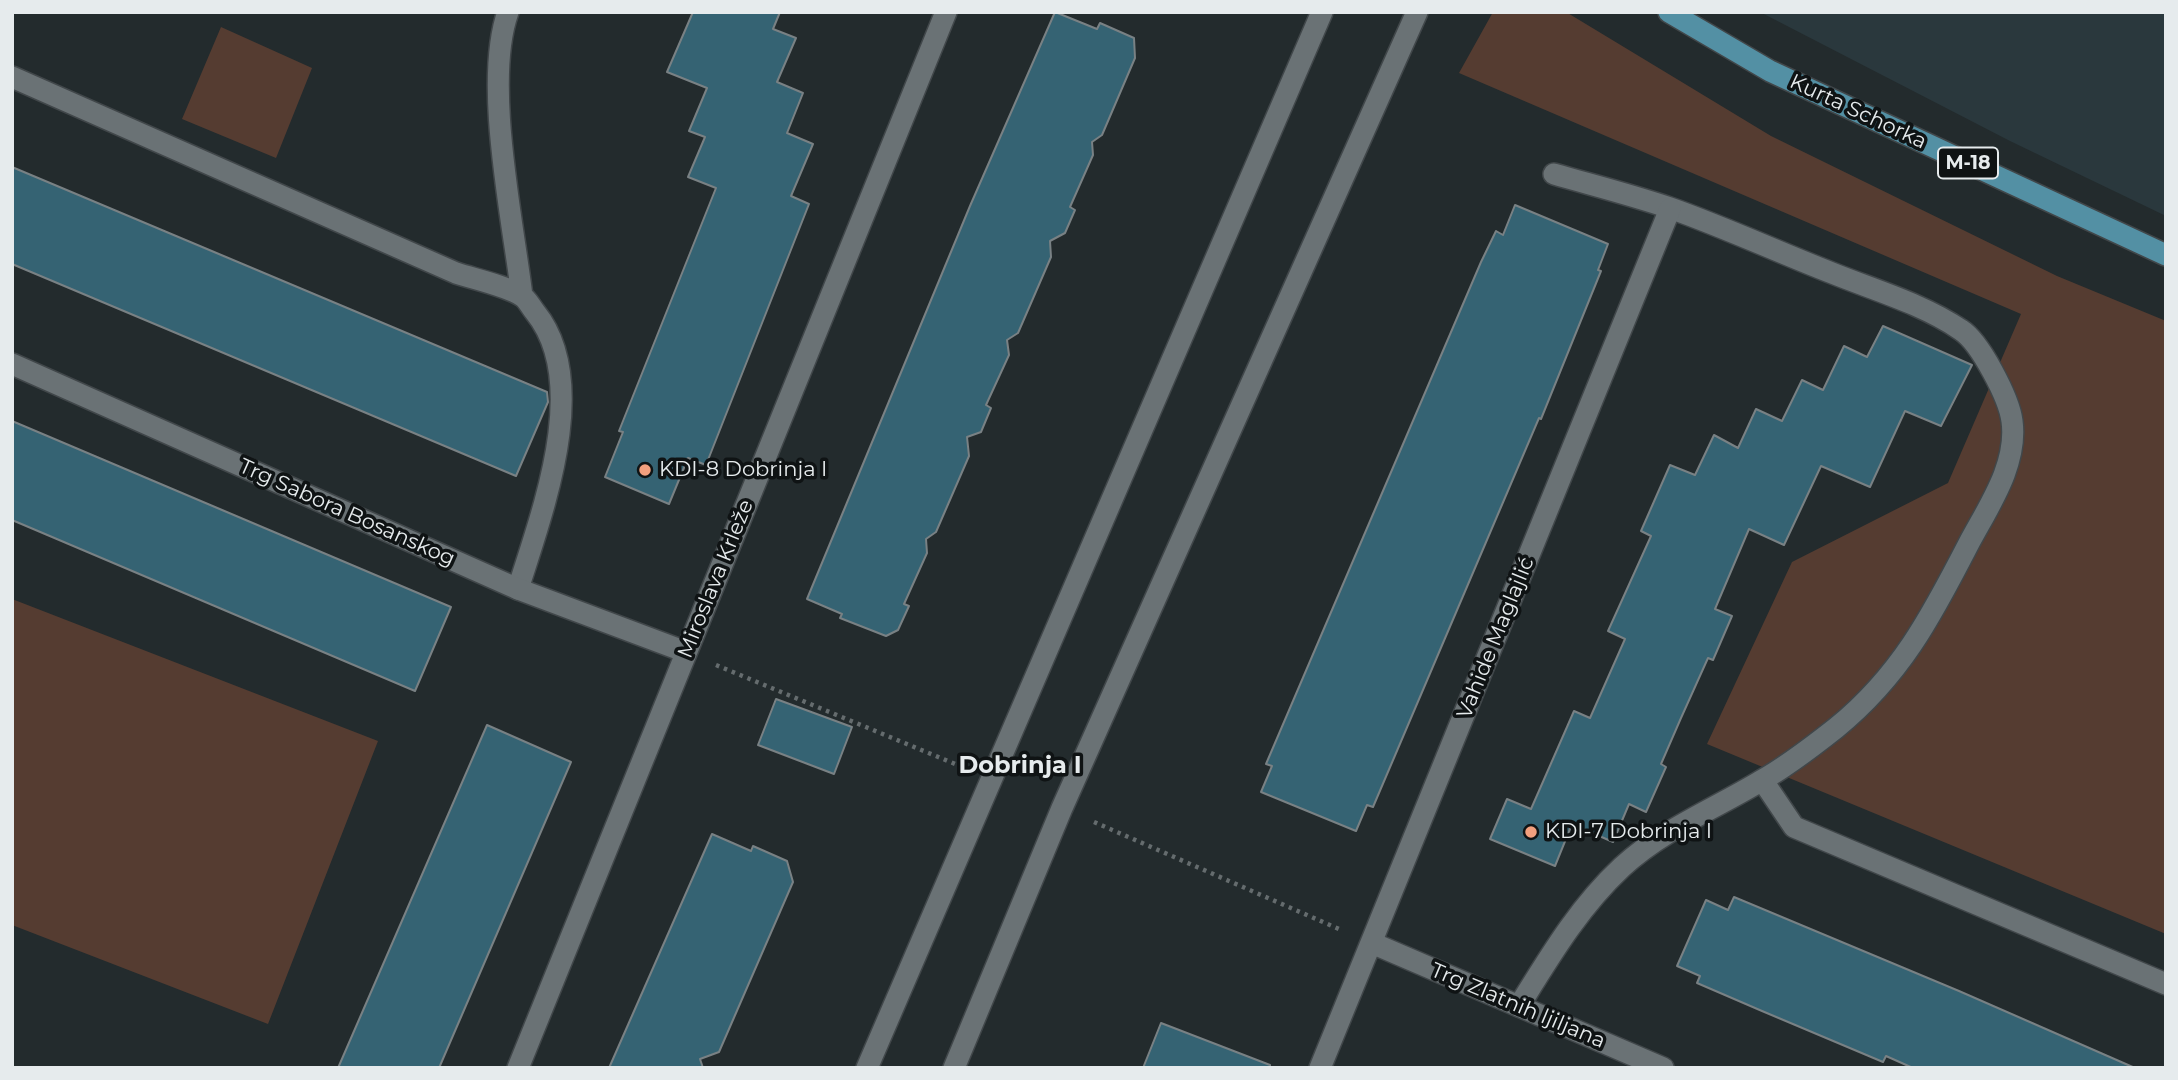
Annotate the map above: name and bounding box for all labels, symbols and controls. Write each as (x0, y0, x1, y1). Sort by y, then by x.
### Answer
street label: Kurta Schorka (1785, 69, 1931, 155)
road number: M-18 (1938, 148, 1998, 178)
street label: Trg Sabora Bosanskog (235, 454, 459, 572)
place label: KDI-8 Dobrinja I (659, 457, 827, 483)
marker: KDI-8 Dobrinja I (637, 462, 653, 478)
street label: Miroslava Krleže (673, 496, 759, 662)
street label: Vahide Maglajlić (1452, 554, 1540, 722)
district label: Dobrinja I (958, 752, 1082, 780)
place label: KDI-7 Dobrinja I (1545, 819, 1712, 845)
marker: KDI-7 Dobrinja I (1523, 824, 1539, 840)
street label: Trg Zlatnih ljiljana (1427, 958, 1609, 1054)

